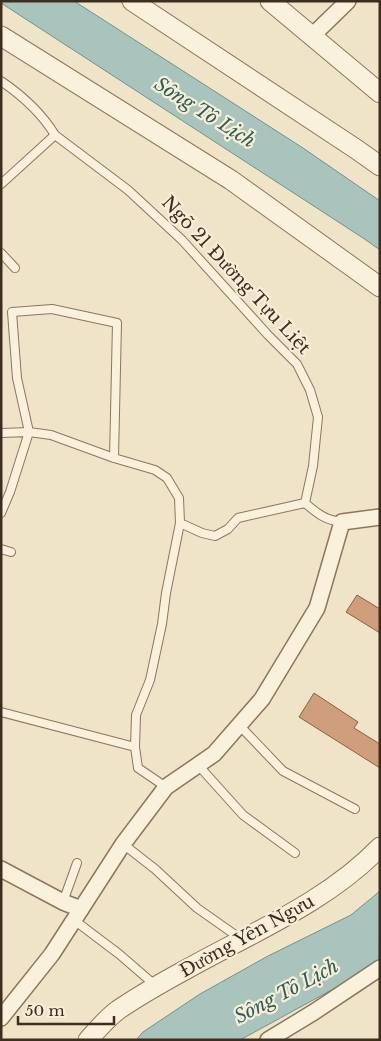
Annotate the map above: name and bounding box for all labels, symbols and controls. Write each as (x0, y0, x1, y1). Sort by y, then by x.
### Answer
water label: Sông Tô Lịch (150, 72, 260, 153)
street label: Ngõ 21 Đường Tựu Liệt (157, 191, 315, 359)
street label: Đường Yên Ngưu (176, 890, 318, 982)
water label: Sông Tô Lịch (230, 954, 342, 1029)
scale bar (18, 994, 114, 1026)
text: 50 m (25, 1001, 65, 1020)

